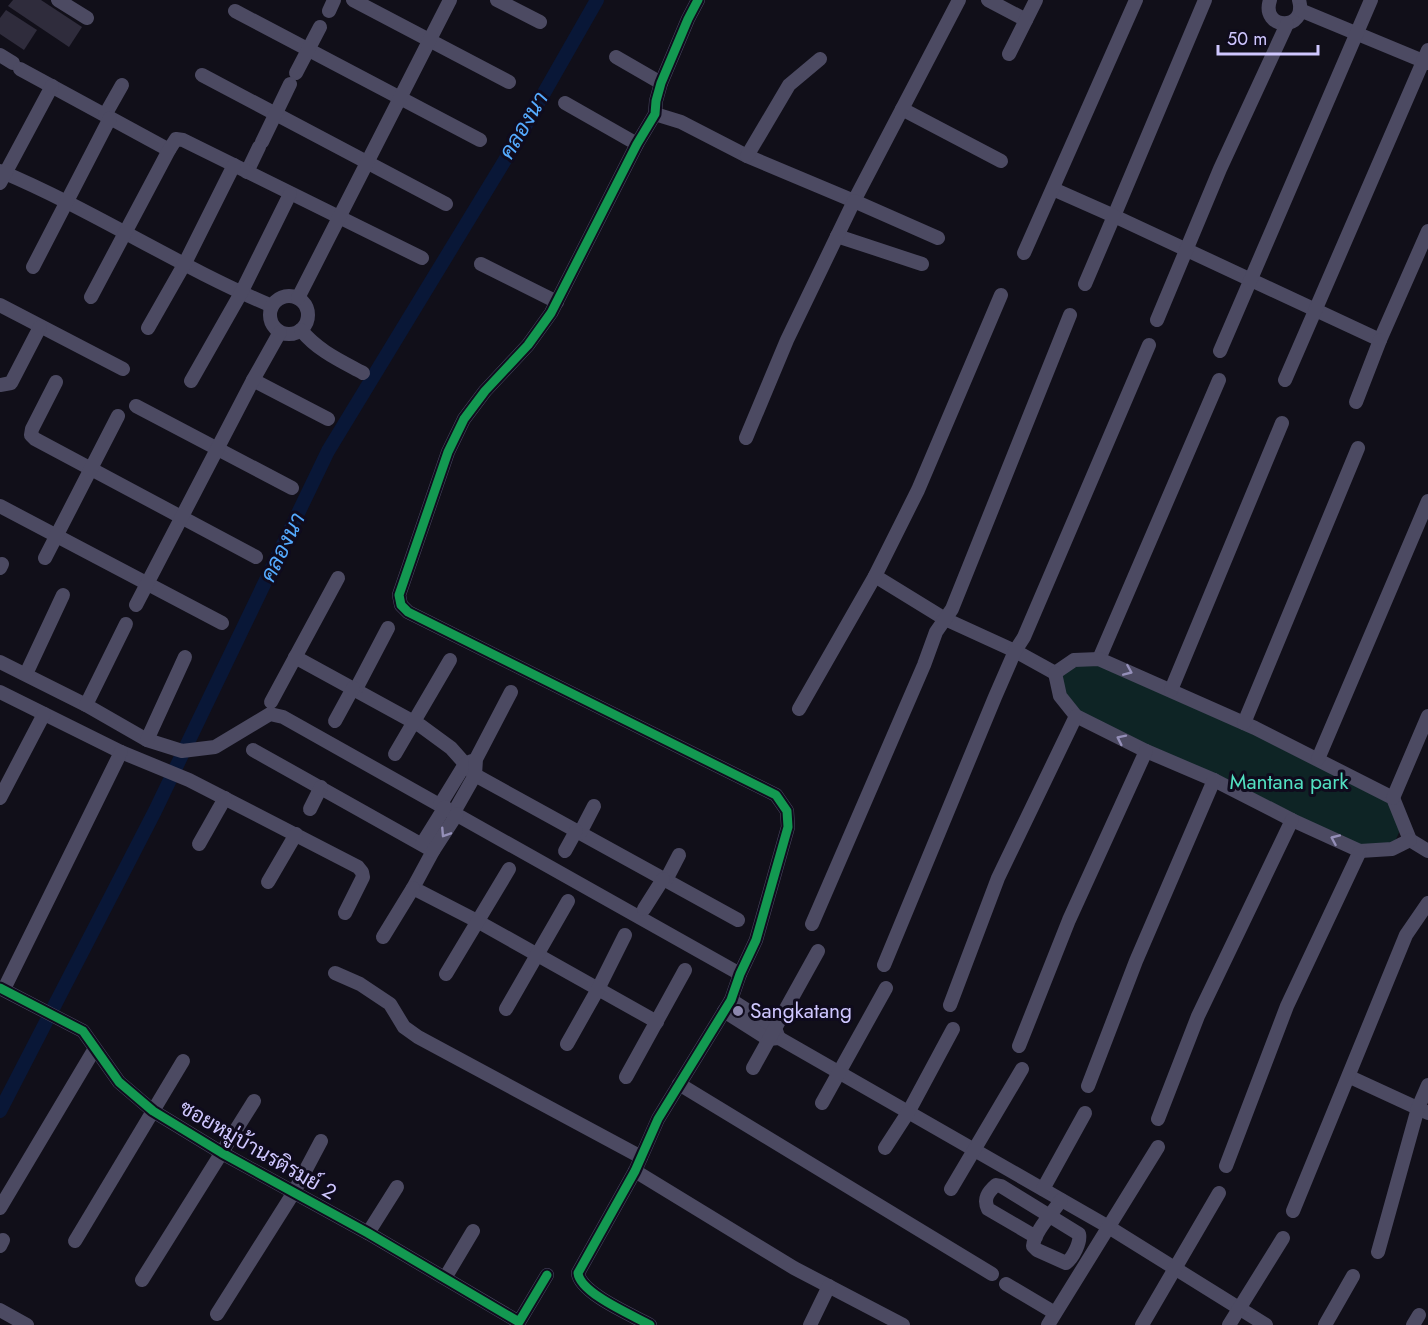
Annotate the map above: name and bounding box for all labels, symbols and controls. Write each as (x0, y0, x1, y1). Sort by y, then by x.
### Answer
scale bar (1218, 18, 1318, 56)
text: 50 m (1227, 26, 1267, 52)
water label: คลองนา (490, 85, 556, 165)
water label: คลองนา (251, 507, 313, 587)
one-way arrow (1121, 664, 1132, 676)
one-way arrow (1116, 734, 1127, 746)
park label: Mantana park (1229, 767, 1349, 797)
one-way arrow (441, 826, 452, 837)
one-way arrow (1331, 835, 1342, 847)
place label: Sangkatang (750, 996, 852, 1026)
marker: Sangkatang (731, 1004, 745, 1018)
street label: ซอยหมู่บ้านรติรมย์ 2 (174, 1093, 342, 1207)

